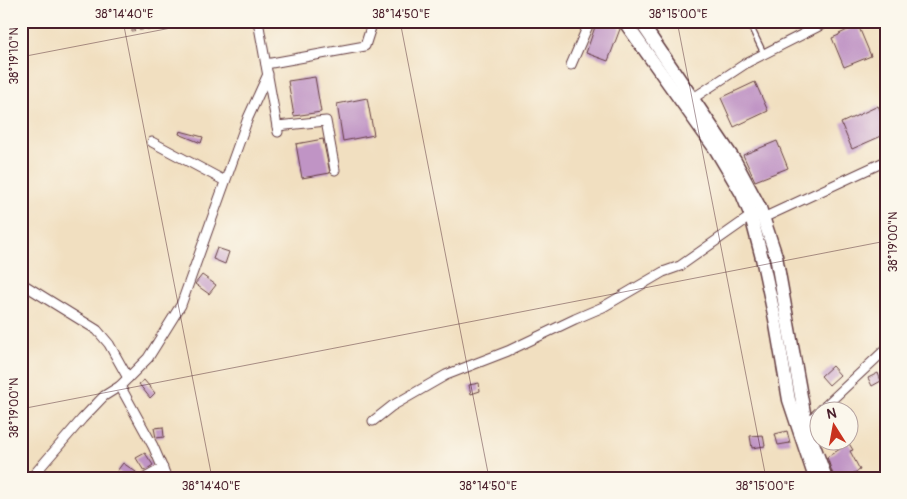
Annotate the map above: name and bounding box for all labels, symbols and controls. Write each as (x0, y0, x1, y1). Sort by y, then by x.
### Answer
text: 38°14'40"E (95, 7, 153, 22)
text: 38°14'50"E (372, 7, 430, 22)
text: 38°15'00"E (648, 7, 708, 22)
text: 38°19'10"N (7, 27, 22, 85)
text: 38°19'00"N (886, 212, 901, 272)
text: 38°19'00"N (7, 378, 22, 438)
north arrow (810, 402, 860, 452)
text: N (825, 404, 838, 423)
text: 38°14'40"E (182, 479, 240, 494)
text: 38°14'50"E (459, 479, 517, 494)
text: 38°15'00"E (735, 479, 795, 494)

